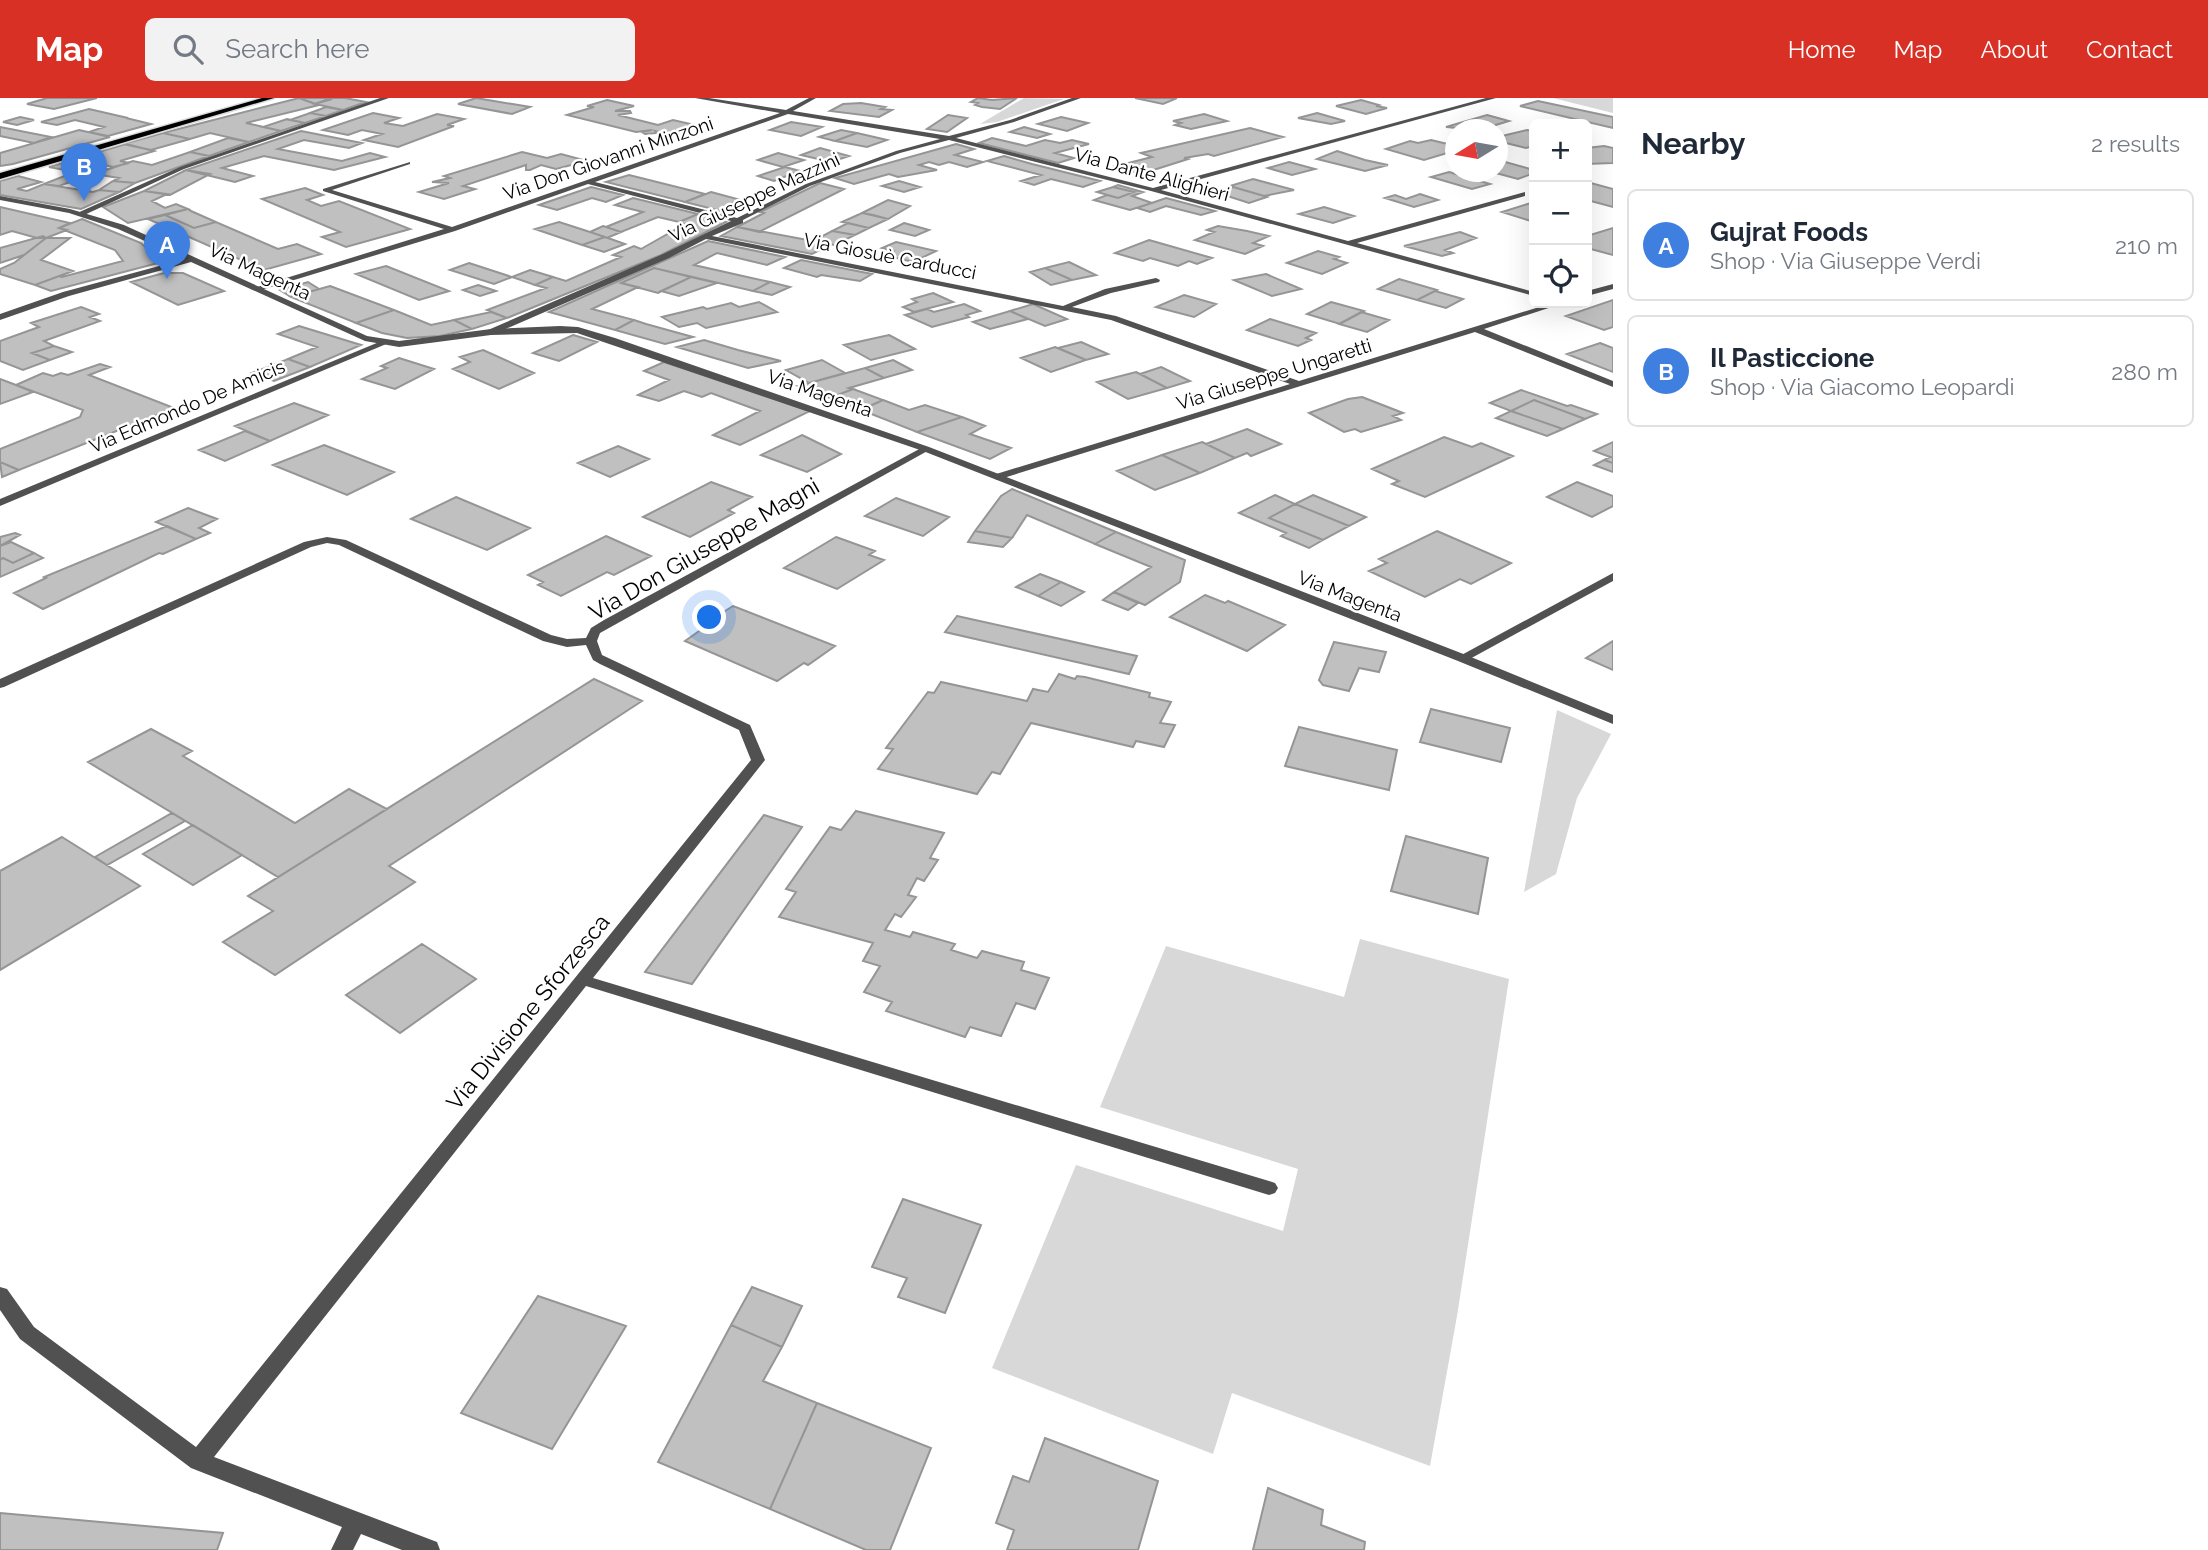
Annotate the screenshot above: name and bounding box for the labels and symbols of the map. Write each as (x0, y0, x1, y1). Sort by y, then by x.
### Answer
street label: Via Don Giovanni Minzoni (500, 112, 716, 204)
north arrow (1445, 119, 1508, 182)
pin: B (61, 143, 107, 201)
street label: Via Dante Alighieri (1072, 143, 1232, 205)
street label: Via Giuseppe Mazzini (665, 148, 843, 246)
pin: A (144, 221, 190, 279)
street label: Via Giosuè Carducci (802, 228, 978, 284)
street label: Via Magenta (206, 238, 314, 304)
street label: Via Giuseppe Ungaretti (1174, 334, 1374, 414)
street label: Via Edmondo De Amicis (86, 355, 288, 457)
street label: Via Magenta (765, 365, 875, 421)
street label: Via Don Giuseppe Magni (584, 472, 824, 626)
street label: Via Magenta (1295, 566, 1405, 626)
your location (692, 600, 726, 634)
street label: Via Divisione Sforzesca (440, 908, 615, 1115)

